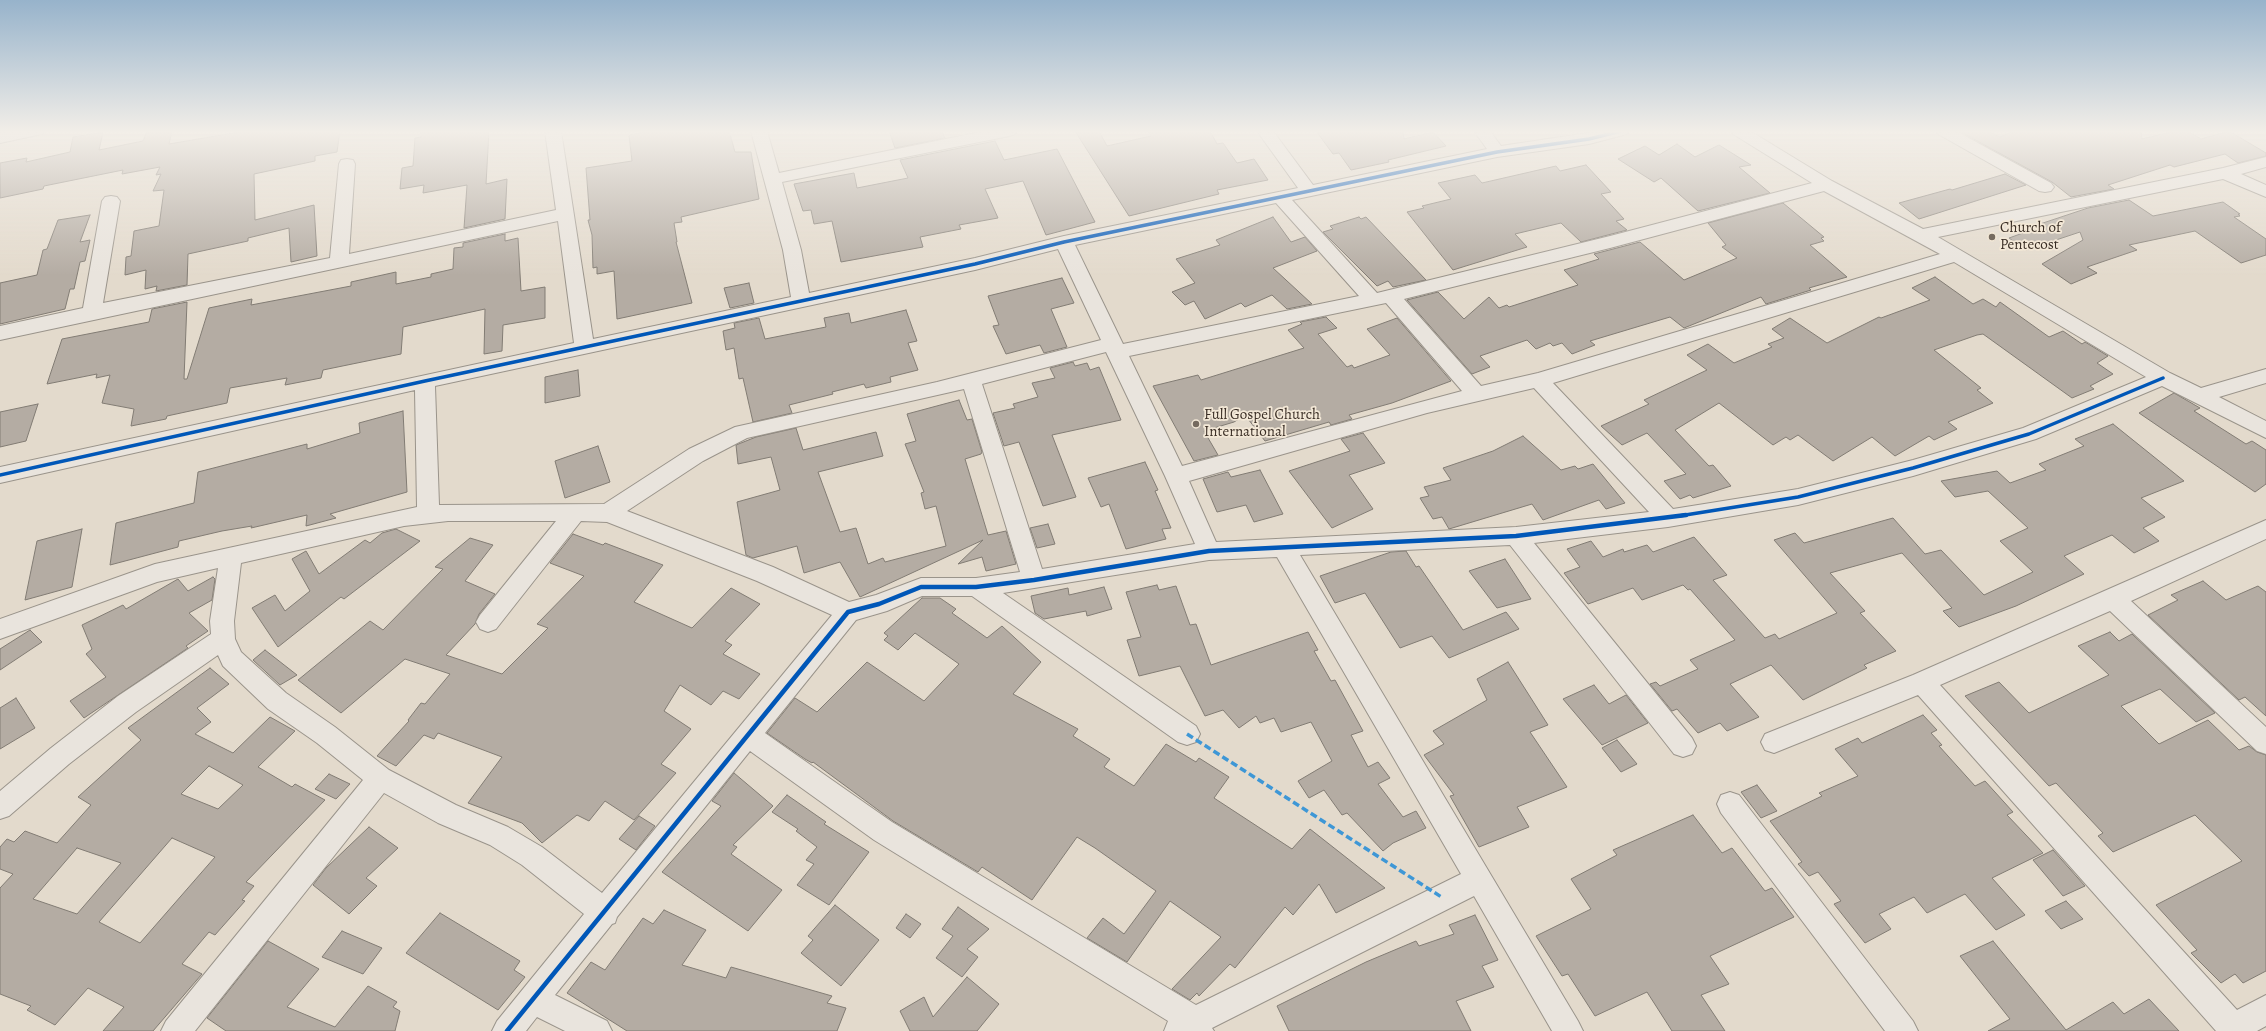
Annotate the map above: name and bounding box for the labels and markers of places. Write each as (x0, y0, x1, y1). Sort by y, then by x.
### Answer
place label: Church of Pentecost (2000, 219, 2061, 254)
marker: Church of Pentecost (1987, 232, 1997, 242)
place label: Full Gospel Church International (1204, 406, 1320, 441)
marker: Full Gospel Church International (1191, 419, 1201, 429)

